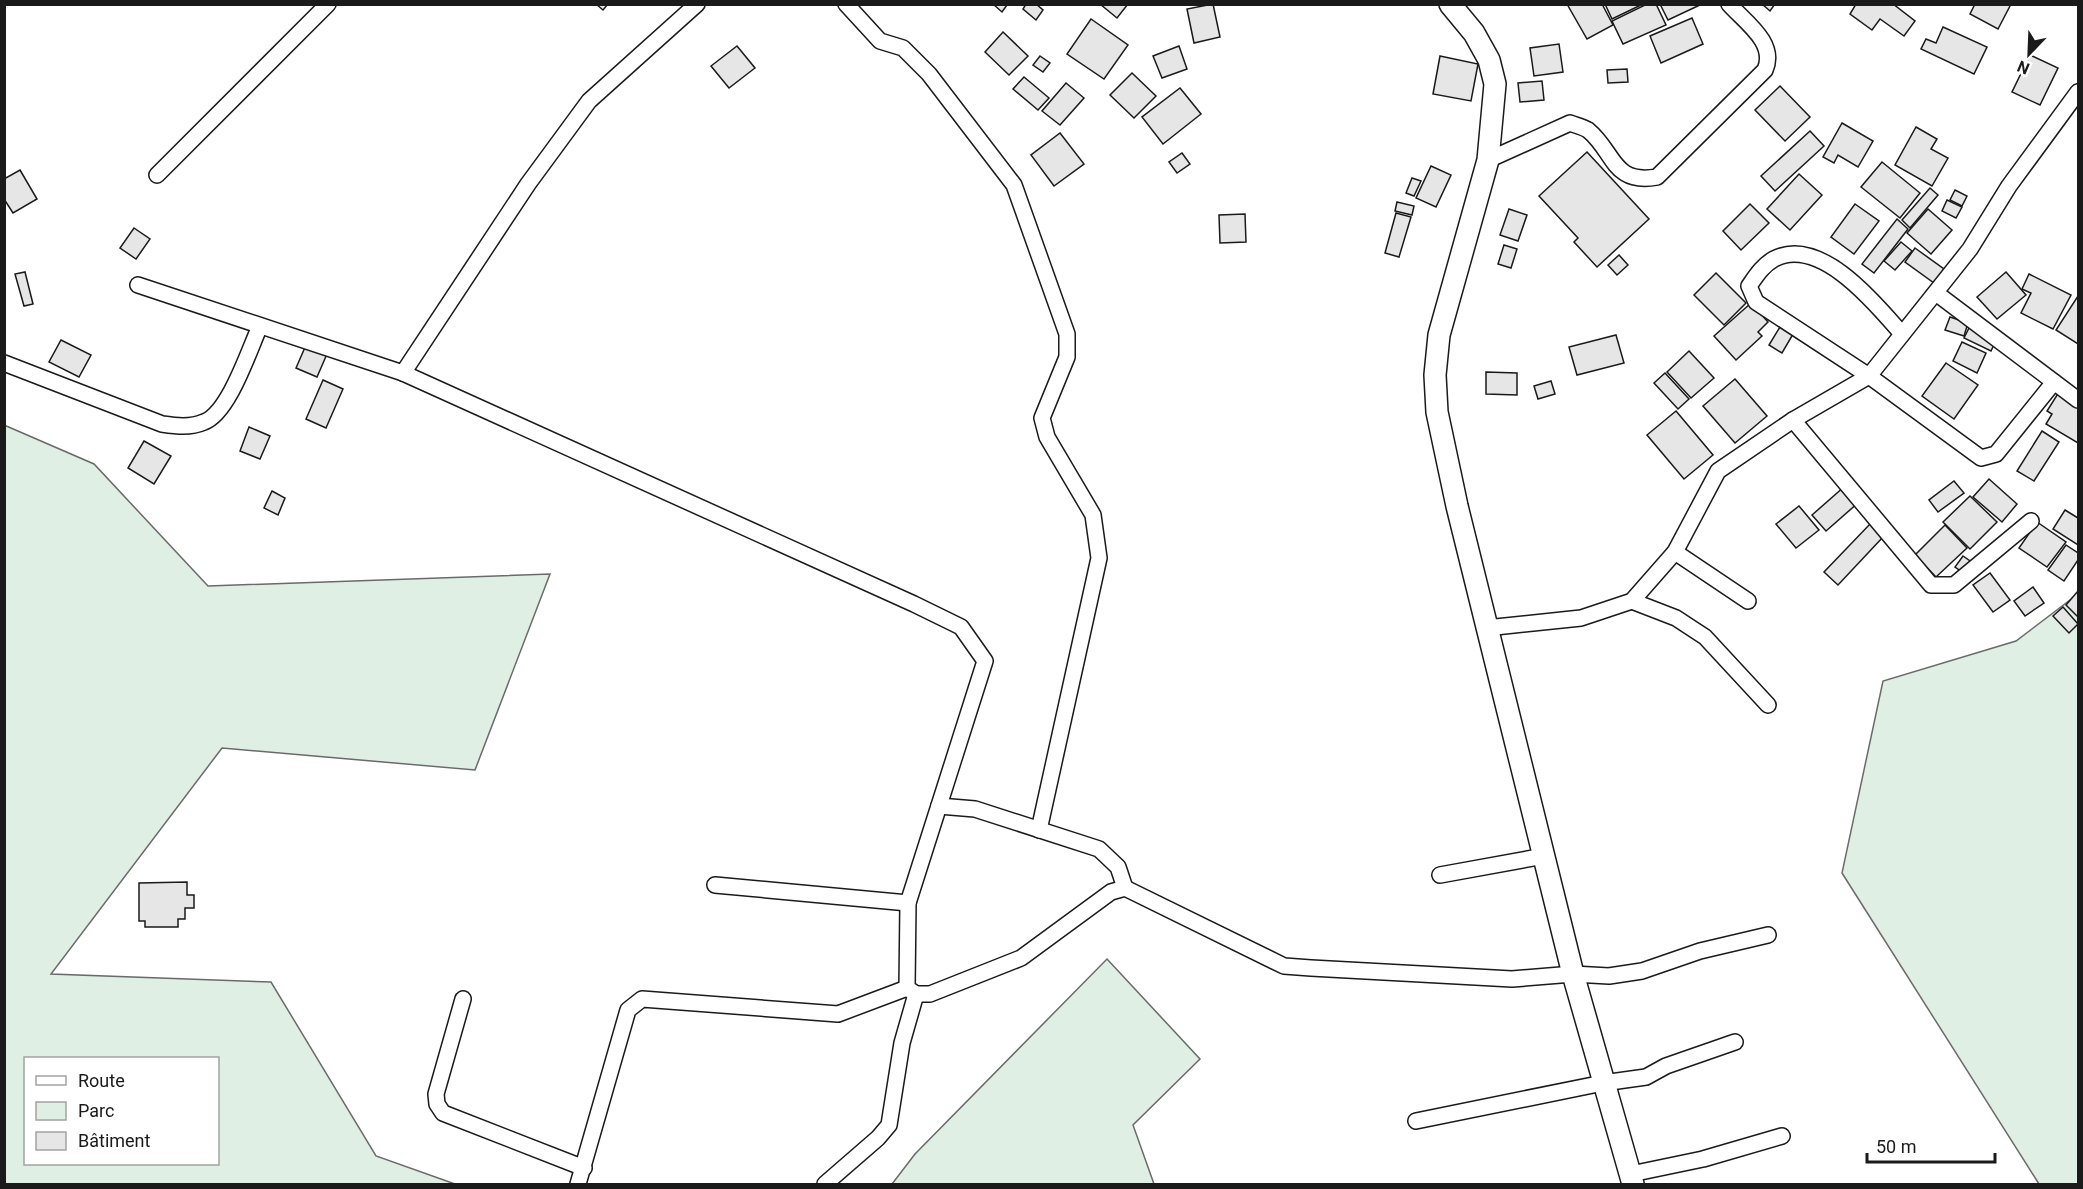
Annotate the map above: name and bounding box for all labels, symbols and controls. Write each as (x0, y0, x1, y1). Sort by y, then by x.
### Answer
north arrow (1999, 24, 2059, 84)
text: N (2014, 56, 2032, 78)
legend (24, 1057, 219, 1165)
text: Route (78, 1070, 125, 1091)
text: Parc (78, 1100, 114, 1121)
scale bar (1867, 1126, 1994, 1164)
text: Bâtiment (78, 1130, 151, 1151)
text: 50 m (1876, 1136, 1916, 1157)

